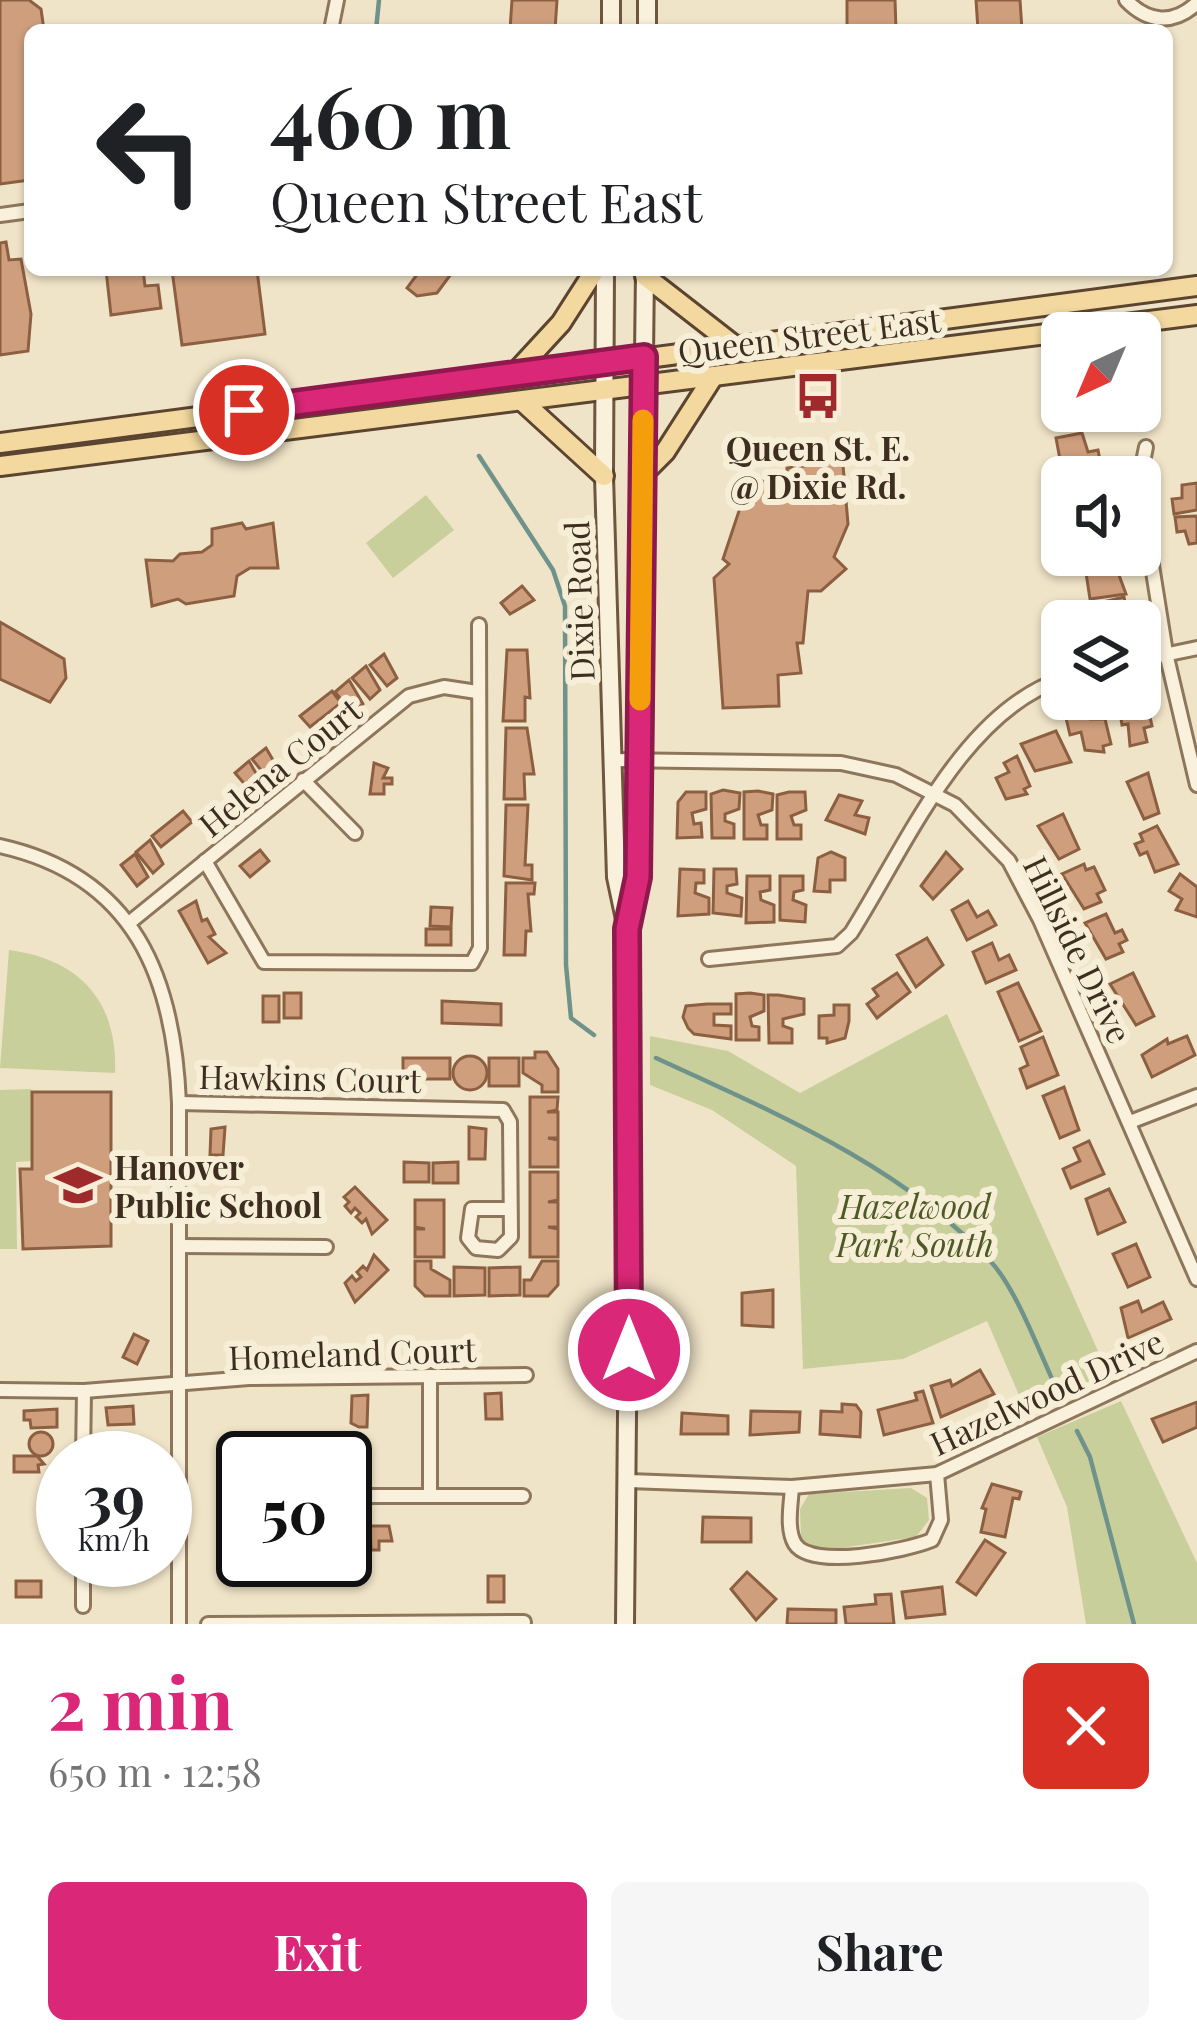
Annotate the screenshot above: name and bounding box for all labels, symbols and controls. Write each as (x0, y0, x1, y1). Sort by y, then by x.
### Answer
text: 460 m (270, 58, 511, 170)
icon: left (72, 72, 228, 228)
text: Queen Street East (270, 165, 702, 237)
street label: Queen Street East (675, 296, 944, 372)
north arrow (1041, 312, 1161, 432)
map controls (1041, 312, 1161, 720)
pin (193, 359, 295, 461)
bus stop icon: Queen St. E. @ Dixie Rd. (793, 371, 843, 421)
icon: arrive (211, 377, 277, 443)
place label: Queen St. E. @ Dixie Rd. (726, 425, 910, 507)
button: sound (1041, 456, 1161, 576)
street label: Dixie Road (553, 520, 603, 682)
button: layers (1041, 600, 1161, 720)
street label: Helena Court (189, 686, 370, 845)
street label: Hillside Drive (1015, 848, 1143, 1050)
street label: Hawkins Court (198, 1053, 423, 1101)
place label: Hanover Public School (114, 1144, 322, 1226)
school or university icon: Hanover Public School (53, 1160, 103, 1210)
park label: Hazelwood Park South (834, 1183, 994, 1265)
position arrow (566, 1287, 692, 1413)
street label: Hazelwood Drive (922, 1318, 1170, 1464)
street label: Homeland Court (227, 1326, 478, 1378)
speed limit sign: 50 (216, 1431, 372, 1587)
text: 39 (83, 1454, 145, 1534)
text: km/h (78, 1519, 150, 1559)
text: 2 min (48, 1652, 234, 1748)
button: close (1023, 1663, 1149, 1789)
text: 650 m · 12:58 (48, 1745, 262, 1797)
button: Exit (48, 1882, 587, 2020)
button: Share (611, 1882, 1149, 2020)

